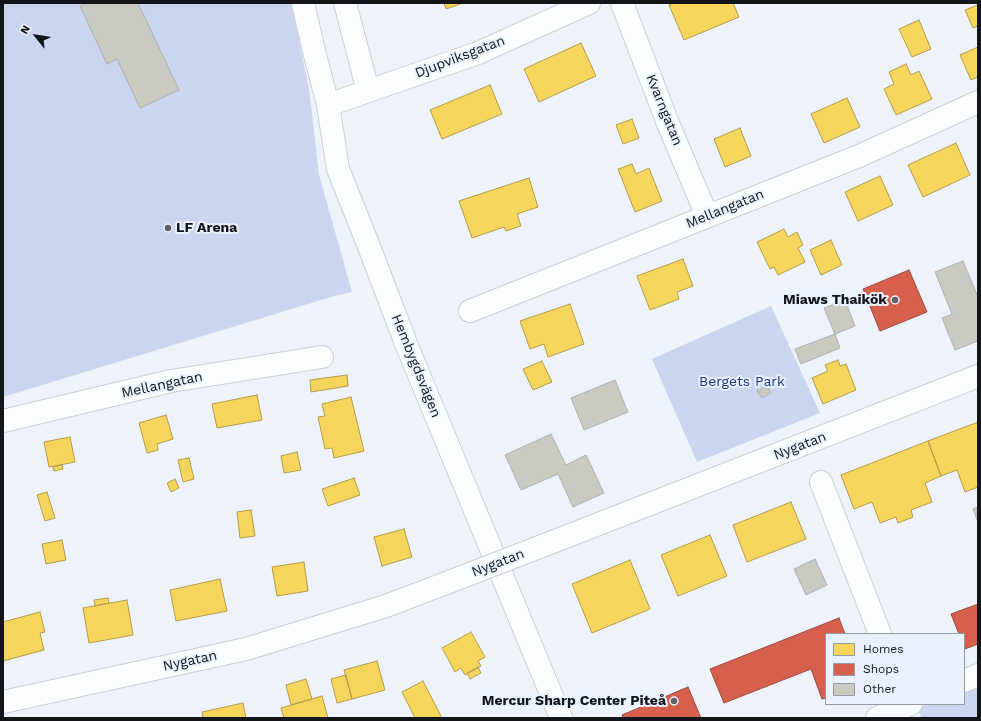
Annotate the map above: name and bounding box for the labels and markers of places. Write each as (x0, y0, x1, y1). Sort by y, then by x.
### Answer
place label: LF Arena (176, 220, 237, 236)
marker: LF Arena (163, 223, 173, 233)
place label: Miaws Thaikök (783, 292, 887, 308)
marker: Miaws Thaikök (890, 295, 900, 305)
place label: Mercur Sharp Center Piteå (482, 693, 666, 709)
marker: Mercur Sharp Center Piteå (669, 696, 679, 706)

